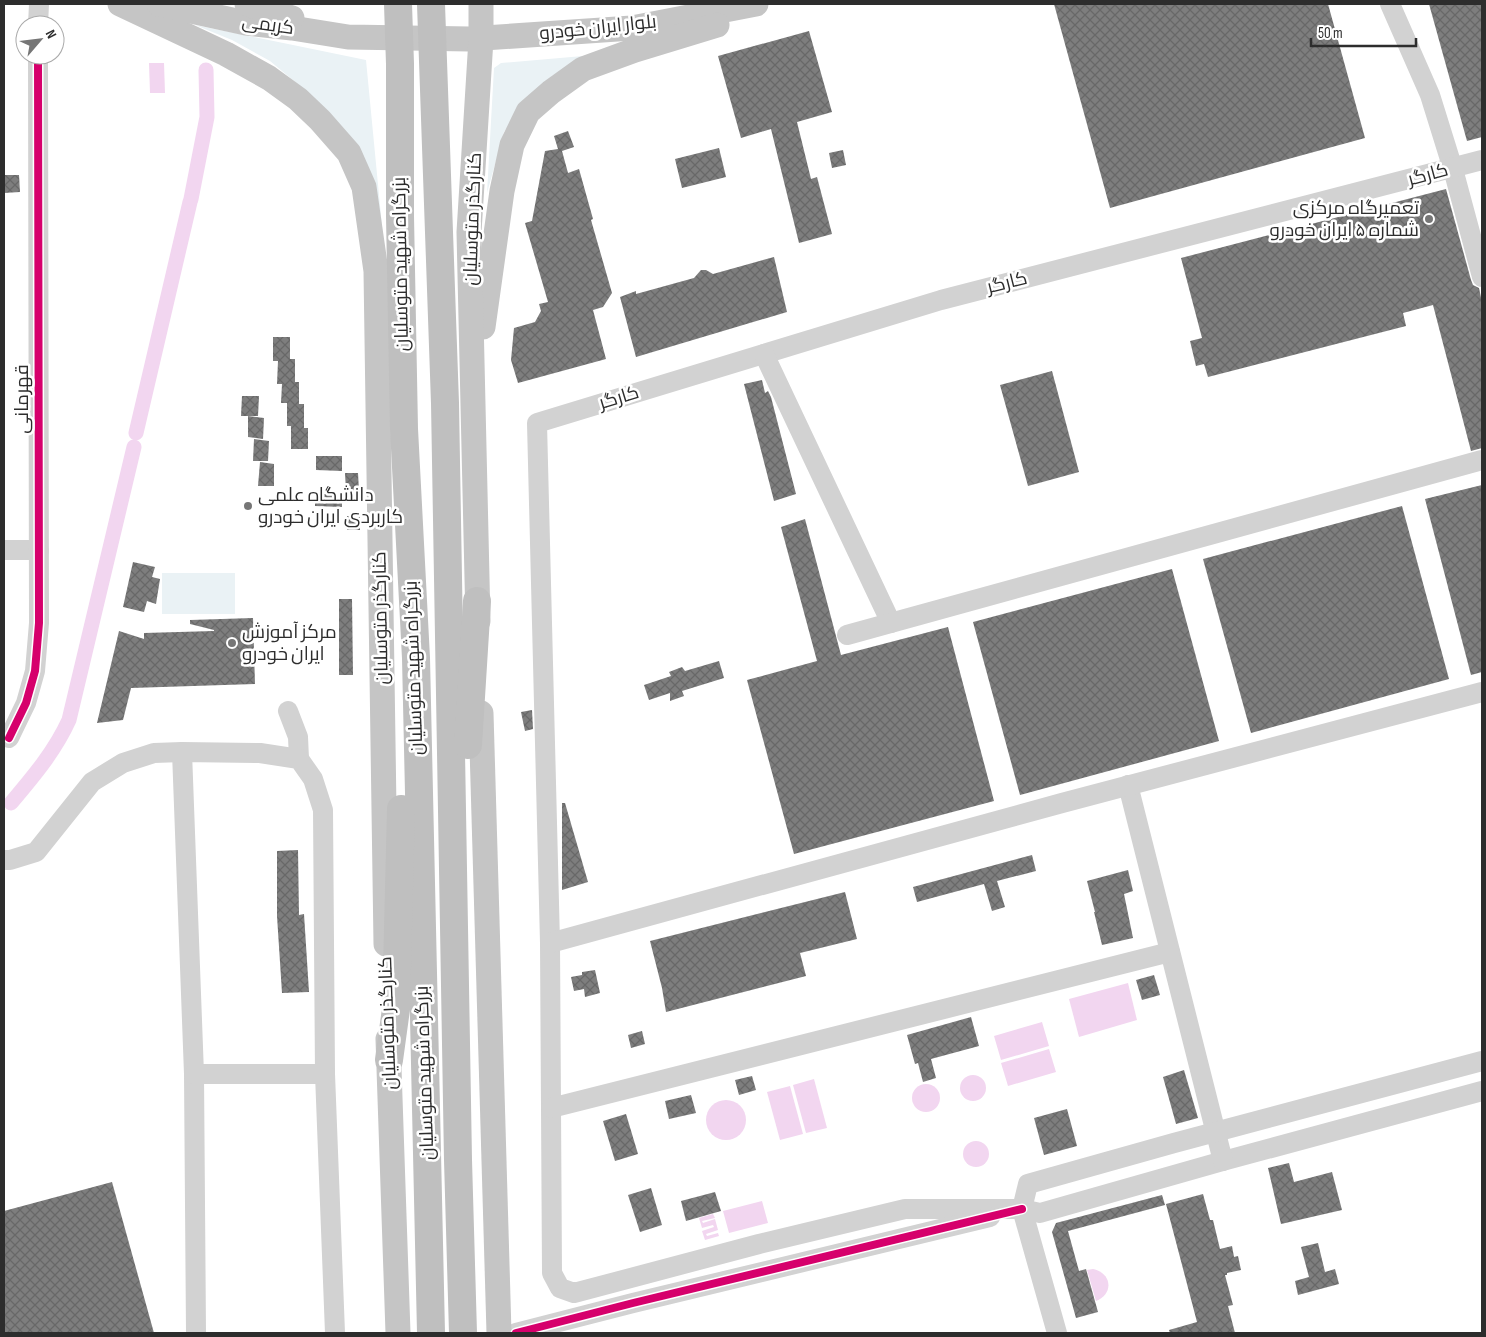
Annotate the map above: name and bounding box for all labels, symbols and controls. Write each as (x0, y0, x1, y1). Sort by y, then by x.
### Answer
street label: کریمی (241, 10, 295, 40)
street label: بلوار ایران خودرو (538, 10, 658, 46)
north arrow (15, 15, 65, 65)
scale bar (1311, 15, 1416, 47)
text: 50 m (1318, 24, 1343, 43)
text: N (42, 27, 60, 41)
street label: کنارگذر متوسلیان (459, 152, 487, 286)
street label: کارگر (1404, 159, 1451, 192)
street label: بزرگراه شهید متوسلیان (388, 176, 414, 352)
place label: تعمیرگاه مرکزی شماره ۵ ایران خودرو (1270, 197, 1419, 242)
marker: تعمیرگاه مرکزی شماره ۵ ایران خودرو (1423, 213, 1435, 225)
street label: کارگر (983, 267, 1030, 299)
street label: قهرمانی (11, 364, 34, 434)
street label: کارگر (595, 381, 642, 415)
place label: دانشگاه علمی کاربردی ایران خودرو (258, 484, 403, 529)
marker: دانشگاه علمی کاربردی ایران خودرو (242, 500, 254, 512)
street label: کنارگذر متوسلیان (368, 551, 394, 685)
street label: بزرگراه شهید متوسلیان (399, 580, 429, 756)
place label: مرکز آموزش ایران خودرو (242, 621, 337, 666)
marker: مرکز آموزش ایران خودرو (226, 637, 238, 649)
street label: کنارگذر متوسلیان (374, 956, 402, 1090)
street label: بزرگراه شهید متوسلیان (410, 985, 440, 1161)

